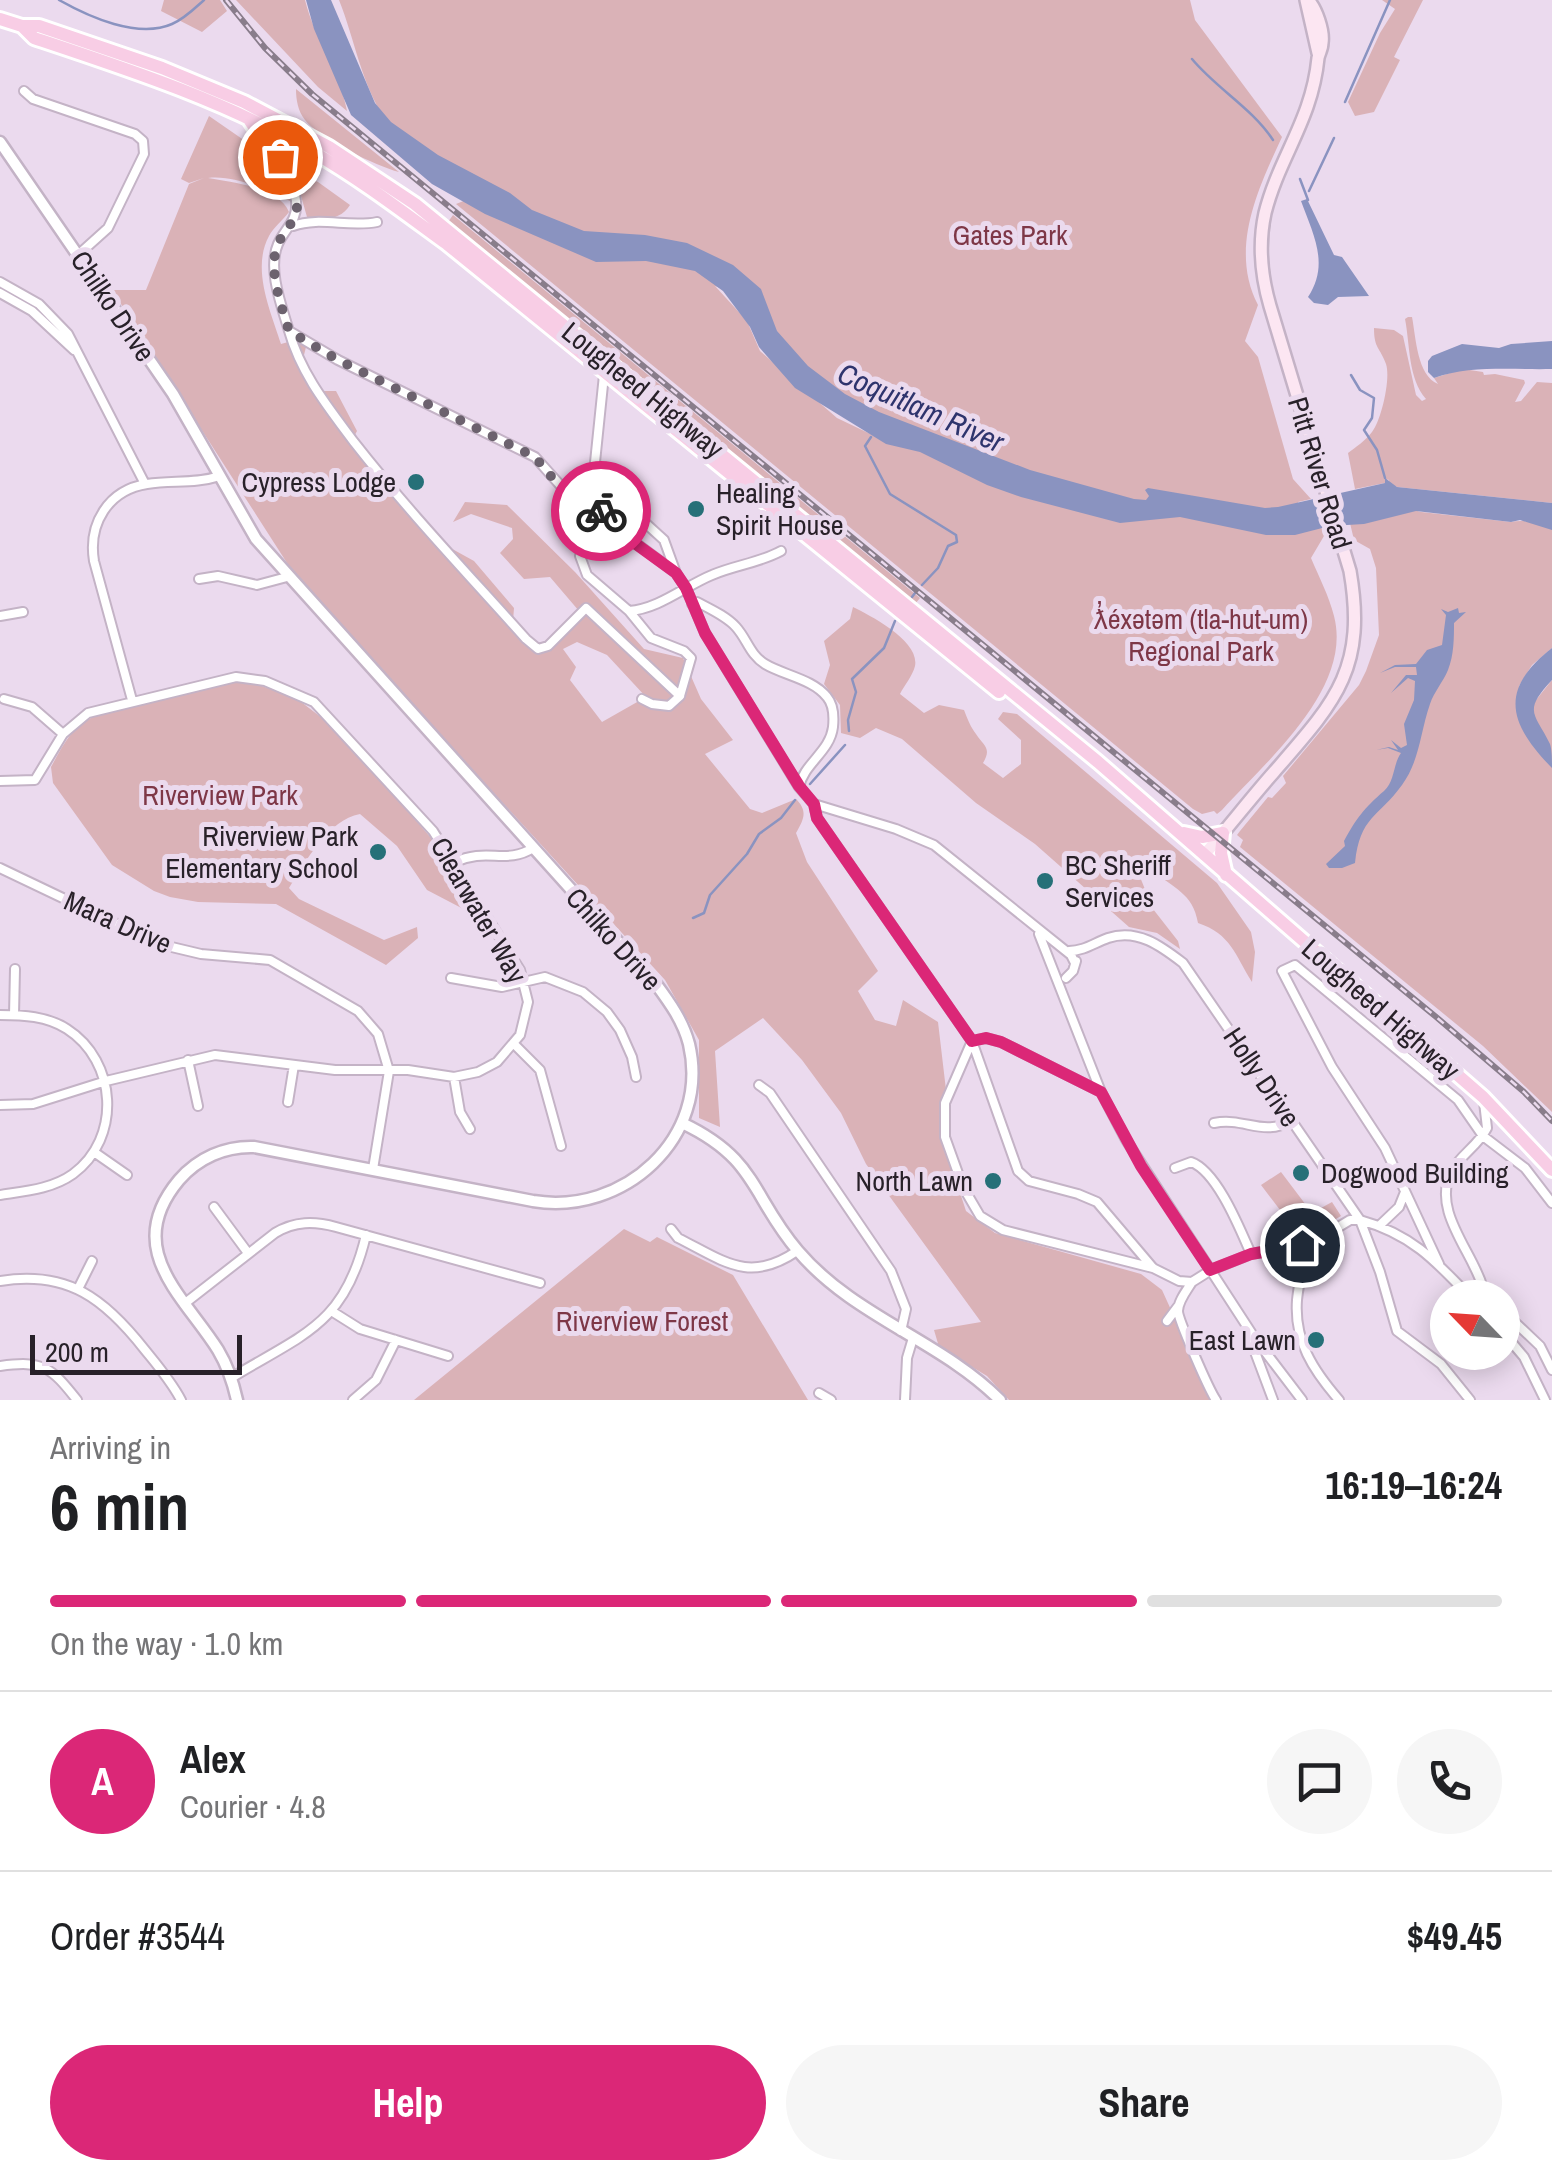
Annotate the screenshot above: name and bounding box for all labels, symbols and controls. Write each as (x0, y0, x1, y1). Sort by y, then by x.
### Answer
pin (238, 115, 323, 200)
icon: bag (253, 130, 308, 185)
park label: Gates Park (953, 216, 1068, 254)
street label: Chilko Drive (62, 243, 164, 369)
street label: Lougheed Highway (554, 313, 732, 467)
water label: Coquitlam River (832, 353, 1011, 462)
street label: Pitt River Road (1279, 392, 1361, 554)
courier (551, 461, 651, 561)
place label: Cypress Lodge (242, 463, 396, 501)
marker: Cypress Lodge (405, 471, 427, 493)
place label: Healing Spirit House (716, 474, 844, 544)
icon: bike (574, 484, 629, 539)
marker: Healing Spirit House (685, 498, 707, 520)
park label: ƛ̓éxətəm (tla-hut-um) Regional Park (1094, 600, 1308, 670)
park label: Riverview Park (142, 776, 298, 814)
place label: Riverview Park Elementary School (165, 817, 359, 887)
street label: Clearwater Way (422, 830, 536, 990)
marker: Riverview Park Elementary School (367, 841, 389, 863)
place label: BC Sheriff Services (1065, 846, 1171, 916)
marker: BC Sheriff Services (1034, 870, 1056, 892)
street label: Chilko Drive (558, 879, 670, 999)
street label: Mara Drive (58, 882, 178, 962)
street label: Lougheed Highway (1294, 930, 1469, 1089)
street label: Holly Drive (1215, 1020, 1309, 1134)
place label: Dogwood Building (1321, 1154, 1509, 1192)
place label: North Lawn (856, 1162, 973, 1200)
marker: Dogwood Building (1290, 1162, 1312, 1184)
marker: North Lawn (982, 1170, 1004, 1192)
pin (1260, 1203, 1345, 1288)
icon: home (1275, 1218, 1330, 1273)
north arrow (1430, 1280, 1520, 1370)
map controls (1430, 1280, 1520, 1370)
park label: Riverview Forest (556, 1302, 728, 1340)
place label: East Lawn (1189, 1321, 1296, 1359)
marker: East Lawn (1305, 1329, 1327, 1351)
scale bar (30, 1330, 242, 1374)
text: 200 m (45, 1333, 109, 1371)
text: Arriving in (50, 1426, 171, 1469)
text: 16:19–16:24 (1325, 1460, 1502, 1511)
text: 6 min (50, 1463, 189, 1550)
text: On the way · 1.0 km (50, 1622, 283, 1665)
button: chat (1267, 1729, 1372, 1834)
button: phone (1397, 1729, 1502, 1834)
text: Alex (180, 1734, 246, 1785)
text: A (91, 1756, 114, 1807)
text: Courier · 4.8 (180, 1785, 326, 1828)
text: Order #3544 (50, 1911, 225, 1962)
text: $49.45 (1407, 1911, 1502, 1962)
button: Help (50, 2045, 766, 2160)
button: Share (786, 2045, 1502, 2160)

